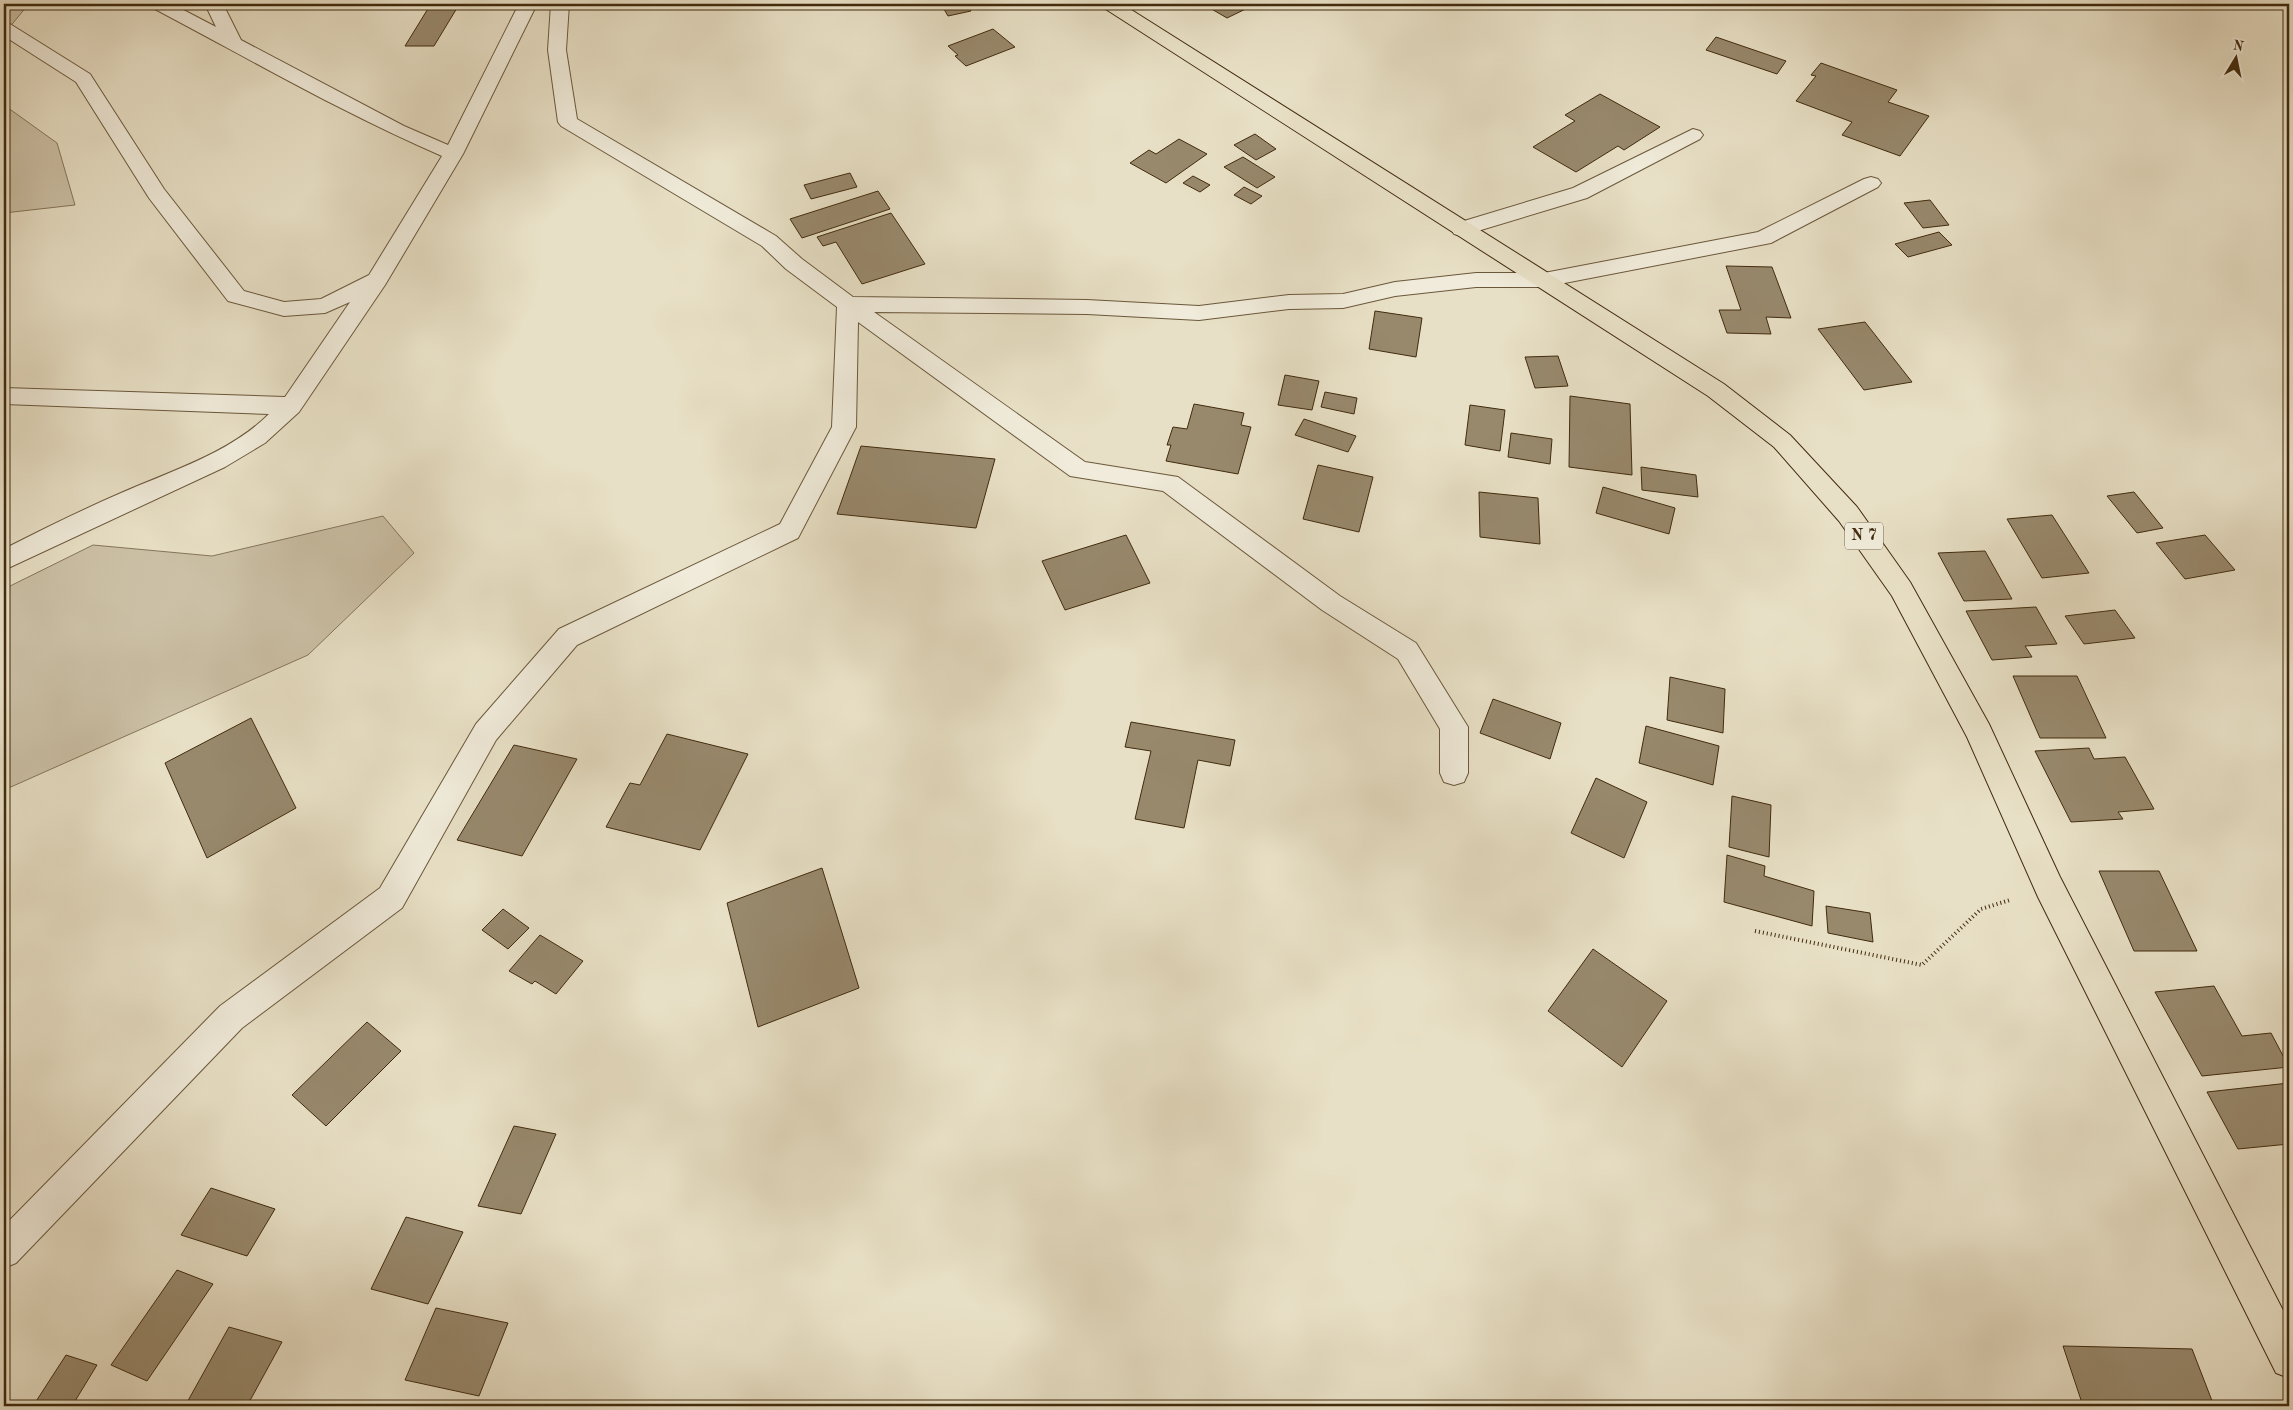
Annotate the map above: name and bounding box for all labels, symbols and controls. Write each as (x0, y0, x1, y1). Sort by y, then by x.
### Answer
north arrow (2210, 32, 2260, 82)
text: N (2232, 38, 2245, 54)
road number: N 7 (1845, 522, 1883, 550)

